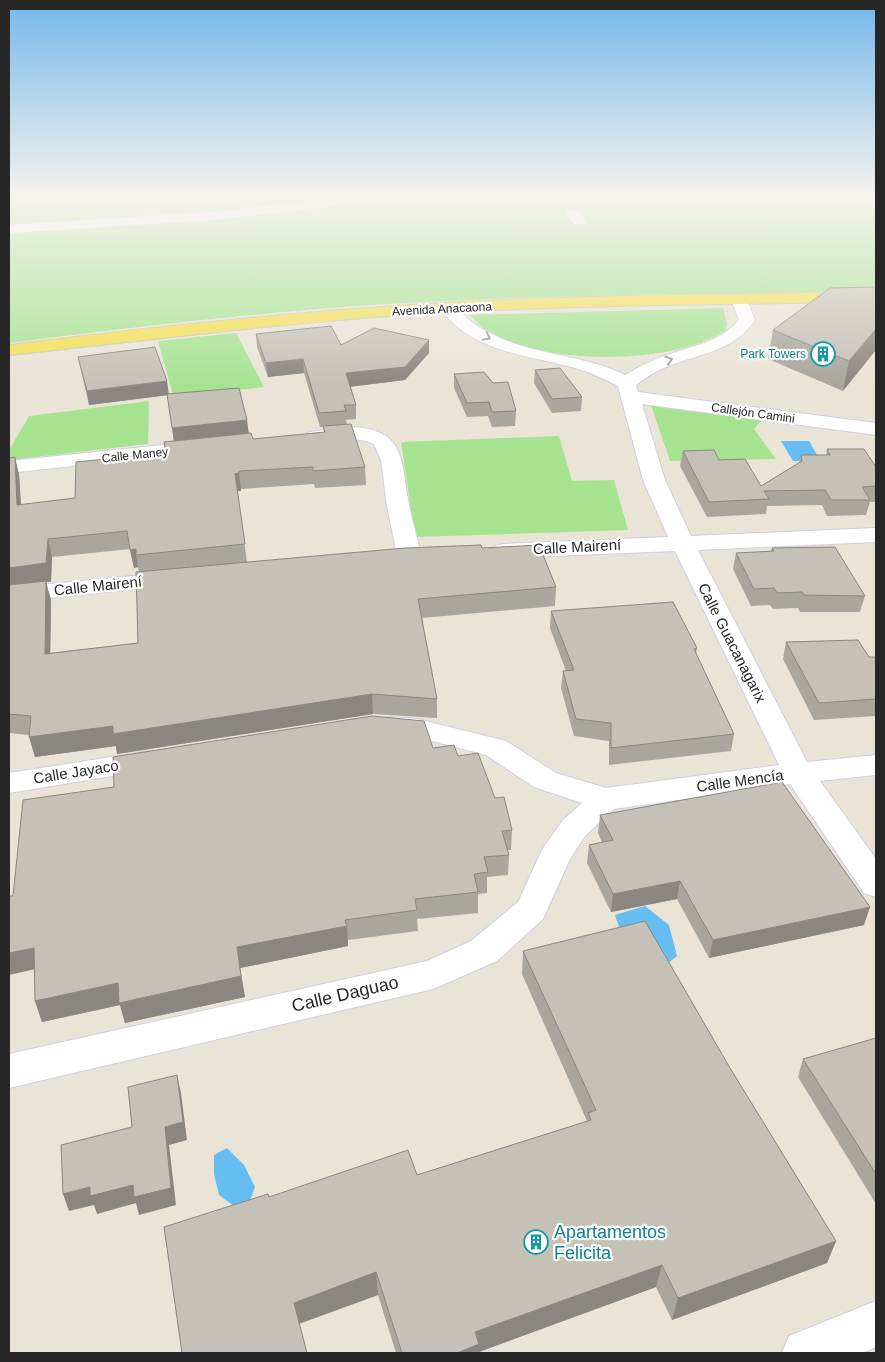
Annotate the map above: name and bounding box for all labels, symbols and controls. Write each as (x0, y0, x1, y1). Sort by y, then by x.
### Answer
street label: Avenida Anacaona (392, 299, 493, 319)
one-way arrow (481, 331, 490, 341)
building icon: Park Towers (810, 341, 836, 367)
place label: Park Towers (740, 347, 806, 361)
one-way arrow (664, 356, 673, 366)
street label: Callejón Camini (710, 400, 796, 426)
street label: Calle Maney (101, 445, 169, 465)
street label: Calle Mairení (532, 536, 622, 557)
street label: Calle Mairení (53, 572, 144, 599)
street label: Calle Guacanagarix (695, 580, 770, 706)
street label: Calle Jayaco (32, 756, 120, 787)
street label: Calle Mencía (695, 766, 785, 795)
street label: Calle Daguao (290, 972, 400, 1016)
place label: Apartamentos Felicita (554, 1222, 666, 1263)
building icon: Apartamentos Felicita (523, 1229, 549, 1255)

